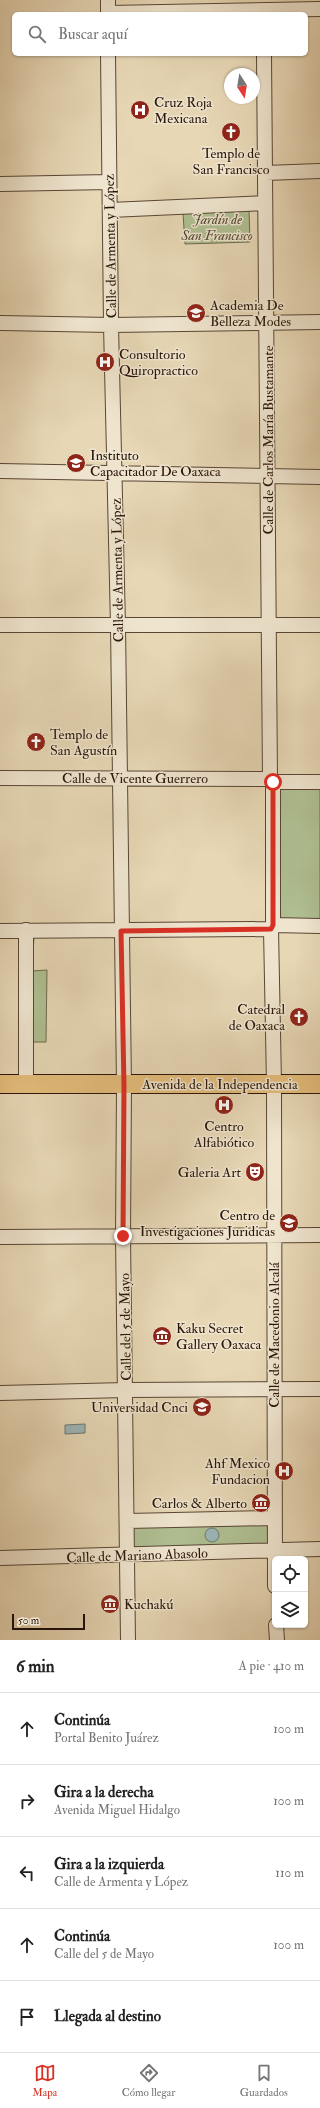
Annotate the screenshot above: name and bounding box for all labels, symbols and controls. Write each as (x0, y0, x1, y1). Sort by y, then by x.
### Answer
search box (12, 12, 308, 56)
icon: search (26, 23, 48, 45)
text: Buscar aquí (58, 25, 127, 44)
north arrow (224, 68, 260, 104)
place label: Cruz Roja Mexicana (154, 94, 212, 127)
hospital icon: Cruz Roja Mexicana (129, 99, 151, 121)
church icon: Templo de San Francisco (220, 121, 242, 143)
place label: Templo de San Francisco (193, 145, 270, 178)
street label: Calle de Armenta y López (101, 173, 121, 318)
park label: Jardín de San Francisco (180, 211, 253, 244)
place label: Academia De Belleza Modes (209, 297, 291, 330)
school or university icon: Academia De Belleza Modes (185, 302, 207, 324)
street label: Calle de Carlos María Bustamante (260, 345, 277, 535)
place label: Consultorio Quiropractico (119, 346, 198, 380)
hospital icon: Consultorio Quiropractico (94, 351, 116, 373)
place label: Instituto Capacitador De Oaxaca (90, 447, 221, 481)
school or university icon: Instituto Capacitador De Oaxaca (65, 452, 87, 474)
street label: Calle de Armenta y López (108, 497, 128, 642)
place label: Templo de San Agustín (50, 726, 117, 759)
church icon: Templo de San Agustín (25, 731, 47, 753)
street label: Calle de Vicente Guerrero (62, 770, 208, 787)
route start (264, 773, 282, 791)
place label: Catedral de Oaxaca (229, 1001, 285, 1034)
church icon: Catedral de Oaxaca (288, 1006, 310, 1028)
street label: Avenida de la Independencia (141, 1076, 298, 1094)
hospital icon: Centro Alfabiótico (213, 1094, 235, 1116)
place label: Centro Alfabiótico (193, 1118, 255, 1151)
theatre icon: Galeria Art (244, 1161, 266, 1183)
place label: Galeria Art (178, 1164, 241, 1181)
place label: Centro de Investigaciones Juridicas (140, 1207, 275, 1240)
school or university icon: Centro de Investigaciones Juridicas (278, 1212, 300, 1234)
route end (114, 1227, 132, 1245)
street label: Calle de Macedonio Alcalá (266, 1262, 283, 1408)
street label: Calle del 5 de Mayo (116, 1273, 136, 1381)
place label: Kaku Secret Gallery Oaxaca (176, 1320, 262, 1354)
museum icon: Kaku Secret Gallery Oaxaca (151, 1325, 173, 1347)
school or university icon: Universidad Cnci (191, 1396, 213, 1418)
place label: Universidad Cnci (91, 1399, 188, 1416)
place label: Ahf Mexico Fundacion (204, 1455, 270, 1488)
hospital icon: Ahf Mexico Fundacion (273, 1460, 295, 1482)
museum icon: Carlos & Alberto (250, 1492, 272, 1514)
place label: Carlos & Alberto (152, 1495, 247, 1512)
street label: Calle de Mariano Abasolo (66, 1545, 208, 1566)
map controls (272, 1556, 308, 1628)
button: locate (272, 1556, 308, 1592)
button: layers (272, 1592, 308, 1628)
museum icon: Kuchakú (99, 1593, 121, 1615)
place label: Kuchakú (124, 1596, 173, 1613)
scale bar (12, 1612, 85, 1631)
text: 50 m (18, 1614, 39, 1627)
text: 6 min (16, 1656, 55, 1677)
text: A pie · 410 m (239, 1658, 304, 1674)
text: Continúa (54, 1711, 110, 1730)
icon: ahead (16, 1718, 38, 1740)
text: 100 m (273, 1721, 304, 1737)
text: Portal Benito Juárez (54, 1730, 159, 1746)
text: Gira a la derecha (54, 1783, 154, 1802)
icon: right (16, 1790, 38, 1812)
text: 100 m (273, 1793, 304, 1809)
text: Avenida Miguel Hidalgo (54, 1802, 180, 1818)
text: Gira a la izquierda (54, 1855, 164, 1874)
icon: left (16, 1862, 38, 1884)
text: 110 m (275, 1865, 304, 1881)
text: Calle de Armenta y López (54, 1874, 188, 1890)
text: Continúa (54, 1927, 110, 1946)
icon: ahead (16, 1934, 38, 1956)
text: 100 m (273, 1937, 304, 1953)
text: Calle del 5 de Mayo (54, 1946, 154, 1962)
icon: arrive (16, 2006, 38, 2028)
text: Llegada al destino (54, 2007, 161, 2026)
tab: Mapa (32, 2062, 57, 2099)
tab: Cómo llegar (122, 2062, 175, 2099)
tab: Guardados (240, 2062, 288, 2099)

